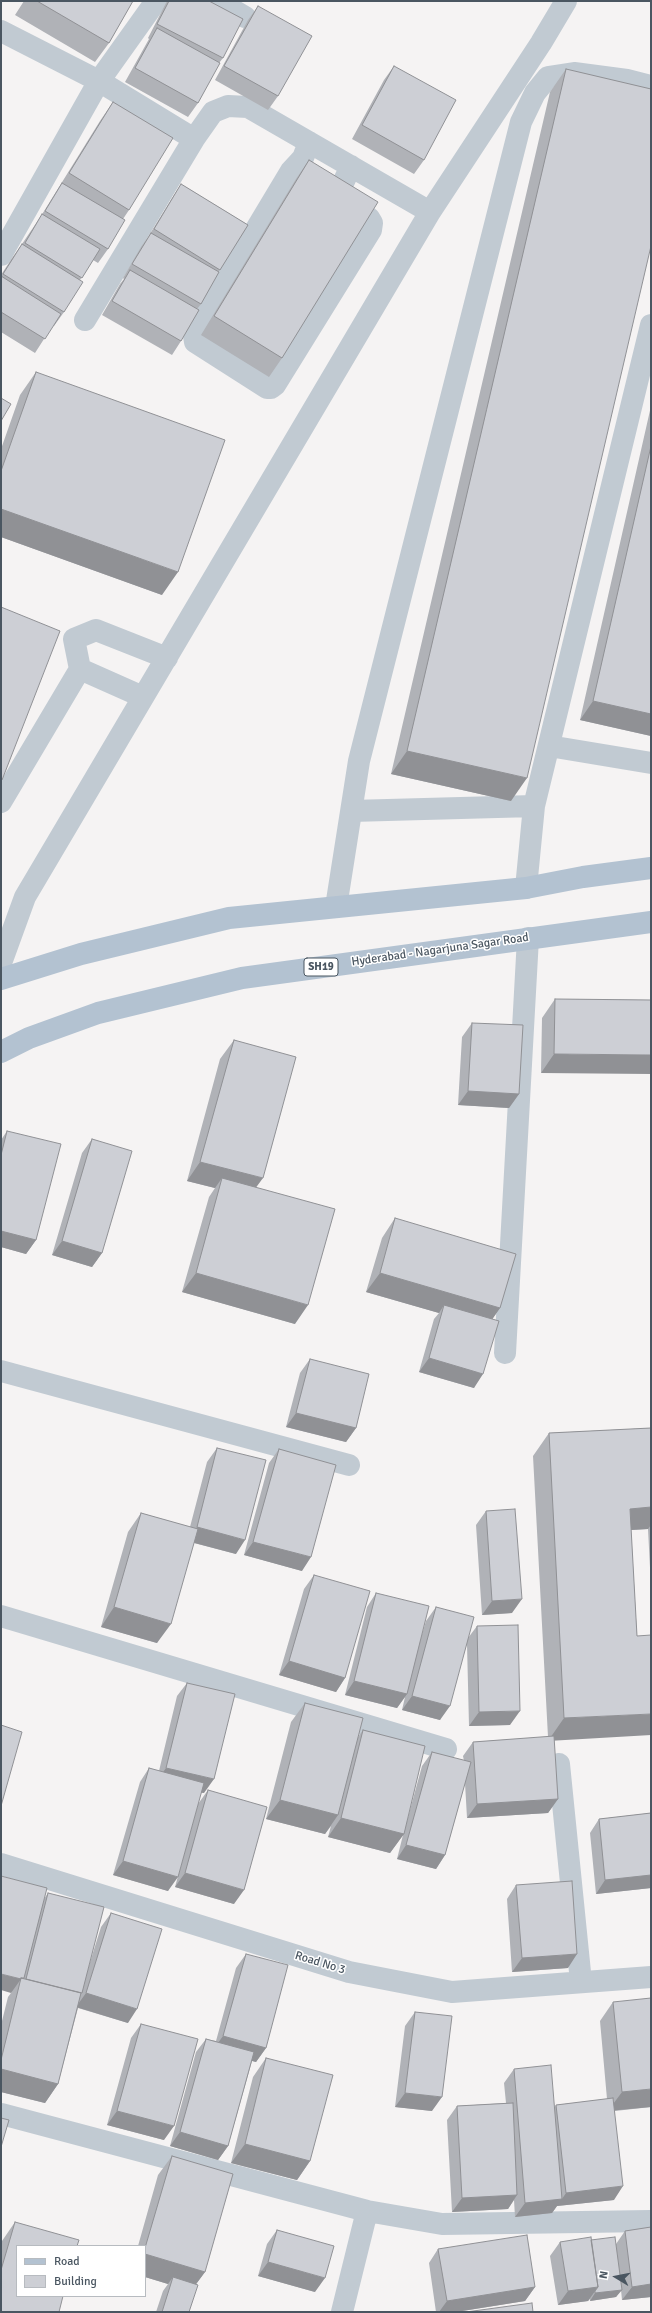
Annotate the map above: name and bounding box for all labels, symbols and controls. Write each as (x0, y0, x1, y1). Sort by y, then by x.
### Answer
street label: Hyderabad - Nagarjuna Sagar Road (350, 930, 530, 970)
road number: SH19 (304, 958, 338, 976)
street label: Road No 3 (293, 1949, 347, 1977)
legend (16, 2245, 146, 2297)
text: Road (54, 2254, 80, 2269)
north arrow (596, 2257, 636, 2297)
text: N (597, 2270, 611, 2280)
text: Building (54, 2274, 97, 2289)

